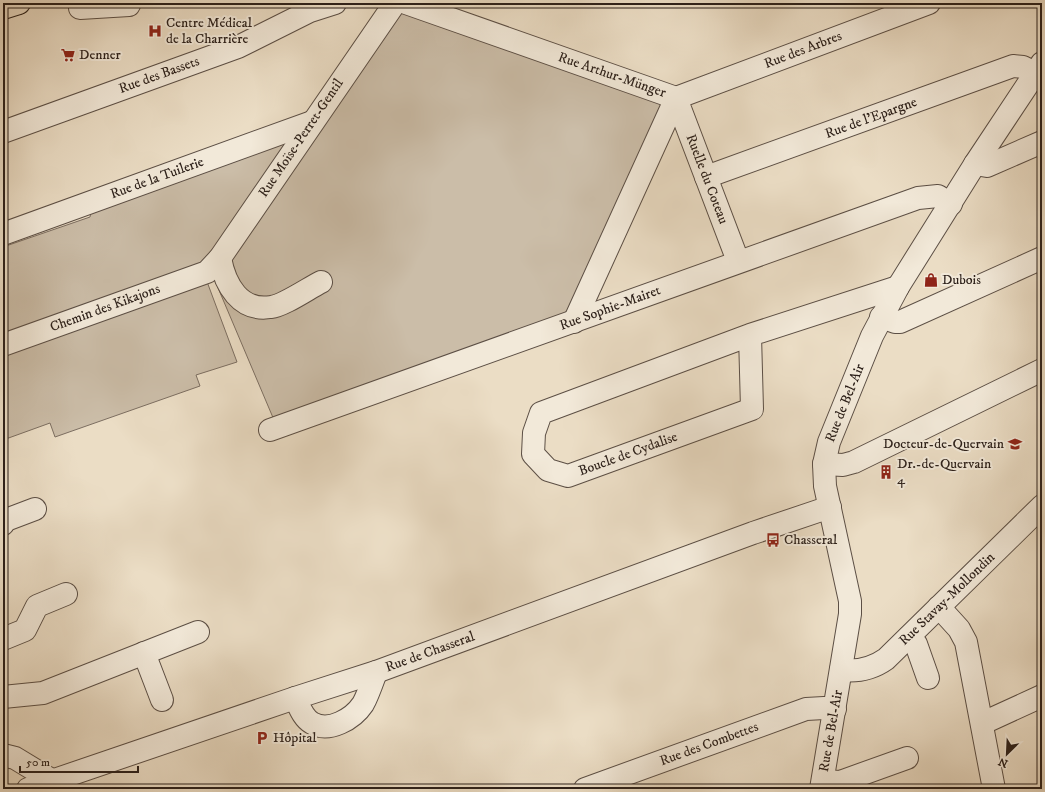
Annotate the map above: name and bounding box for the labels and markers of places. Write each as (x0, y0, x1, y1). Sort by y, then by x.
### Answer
place label: Centre Médical de la Charrière (166, 14, 253, 48)
hospital icon: Centre Médical de la Charrière (147, 23, 163, 39)
place label: Denner (79, 46, 122, 64)
supermarket icon: Denner (60, 47, 76, 63)
place label: Dubois (942, 271, 981, 289)
shop icon: Dubois (923, 272, 939, 288)
place label: Docteur-de-Quervain (883, 435, 1005, 453)
school or university icon: Docteur-de-Quervain (1007, 436, 1023, 452)
place label: Dr.-de-Quervain 4 (897, 455, 992, 489)
building icon: Dr.-de-Quervain 4 (878, 464, 894, 480)
place label: Chasseral (784, 531, 838, 549)
bus stop icon: Chasseral (765, 532, 781, 548)
place label: Hôpital (273, 729, 317, 747)
parking icon: Hôpital (254, 730, 270, 746)

